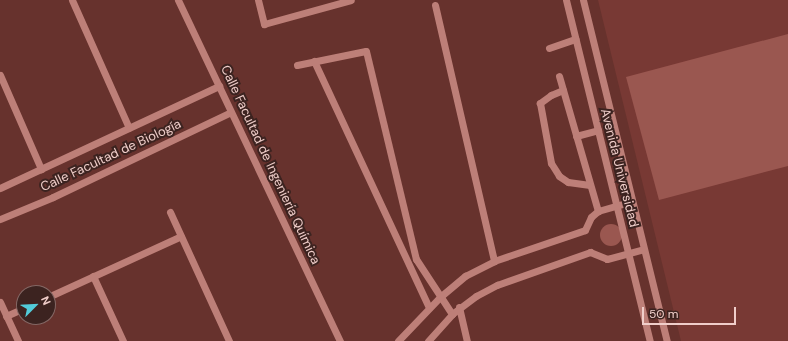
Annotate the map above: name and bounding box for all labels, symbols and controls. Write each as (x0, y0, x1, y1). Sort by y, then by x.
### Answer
street label: Calle Facultad de Ingenierίa Quίmica (217, 63, 323, 267)
street label: Avenida Universidad (597, 107, 641, 229)
street label: Calle Facultad de Biología (38, 117, 184, 195)
north arrow (16, 285, 56, 325)
text: N (38, 294, 54, 307)
scale bar (644, 299, 738, 325)
text: 50 m (649, 306, 678, 322)

